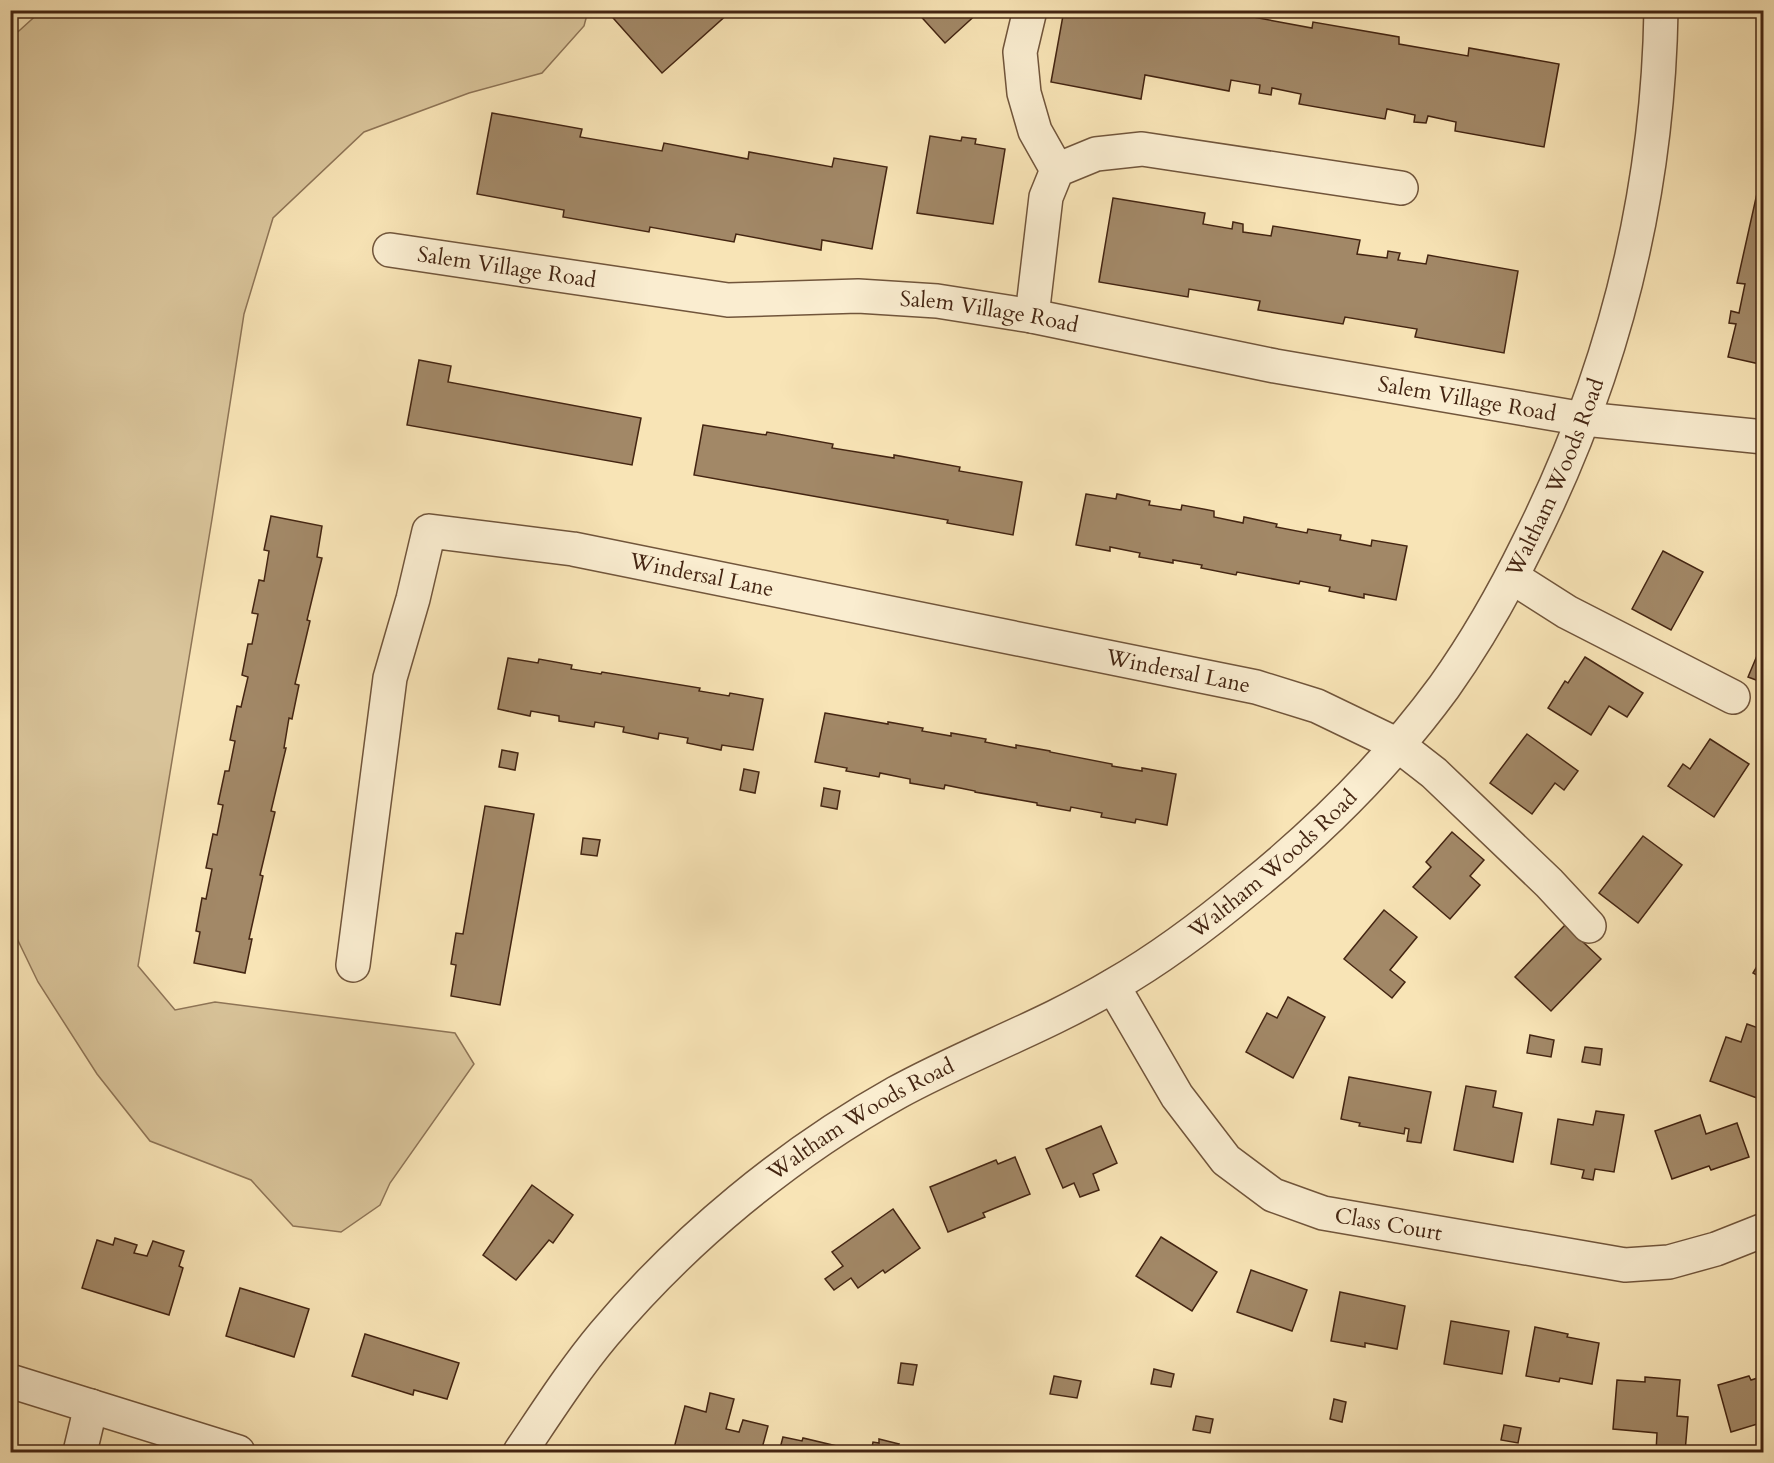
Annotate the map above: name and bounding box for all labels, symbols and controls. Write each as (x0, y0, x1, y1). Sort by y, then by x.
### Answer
street label: Salem Village Road (415, 239, 598, 295)
street label: Salem Village Road (899, 284, 1081, 340)
street label: Salem Village Road (1376, 369, 1559, 429)
street label: Waltham Woods Road (1498, 374, 1611, 583)
street label: Windersal Lane (626, 546, 777, 604)
street label: Windersal Lane (1102, 642, 1253, 700)
street label: Waltham Woods Road (1182, 783, 1364, 946)
street label: Waltham Woods Road (761, 1051, 959, 1188)
street label: Class Court (1332, 1200, 1444, 1248)

